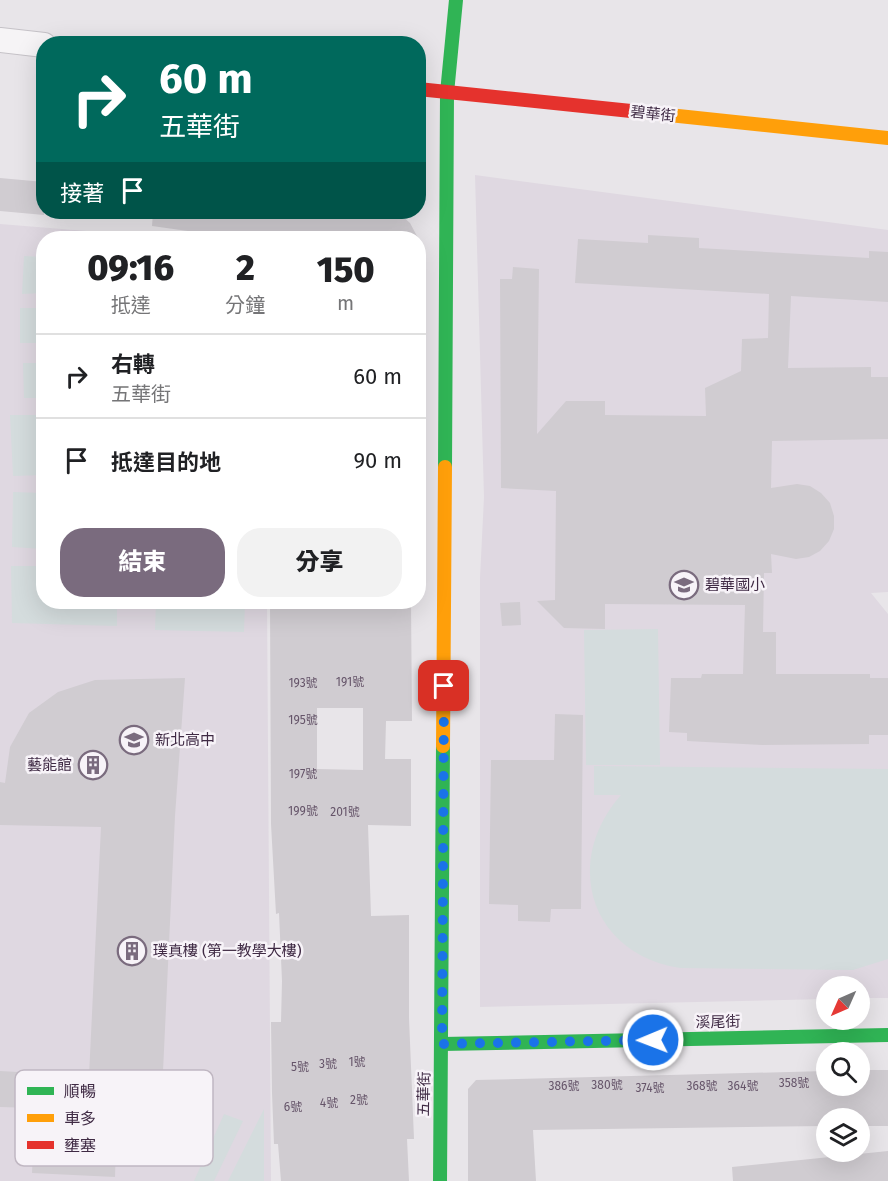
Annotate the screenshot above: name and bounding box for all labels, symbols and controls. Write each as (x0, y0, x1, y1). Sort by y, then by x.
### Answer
text: 60 m (159, 54, 253, 104)
icon: right (60, 60, 138, 138)
street label: 碧華街 (630, 103, 676, 125)
text: 五華街 (159, 111, 240, 143)
icon: arrive (116, 174, 149, 207)
text: 接著 (60, 180, 104, 207)
text: 09:16 (87, 246, 174, 290)
text: 2 (236, 246, 255, 290)
text: 150 (317, 248, 375, 292)
text: m (337, 291, 354, 315)
text: 抵達 (111, 293, 151, 317)
text: 分鐘 (225, 293, 265, 317)
text: 右轉 (111, 351, 155, 378)
icon: right (60, 360, 93, 393)
text: 60 m (353, 363, 402, 390)
text: 五華街 (111, 382, 171, 406)
icon: arrive (60, 444, 93, 477)
text: 90 m (353, 447, 402, 474)
text: 抵達目的地 (111, 449, 221, 476)
button: 結束 (60, 528, 225, 597)
button: 分享 (237, 528, 402, 597)
school or university icon: 碧華國小 (668, 569, 700, 601)
place label: 碧華國小 (705, 576, 765, 594)
pin (418, 660, 469, 711)
icon: arrive (427, 669, 460, 702)
house number: 191號 (336, 675, 364, 689)
house number: 193號 (288, 676, 318, 690)
house number: 195號 (288, 713, 318, 727)
school or university icon: 新北高中 (118, 724, 150, 756)
place label: 新北高中 (155, 731, 215, 749)
building icon: 藝能館 (77, 749, 109, 781)
place label: 藝能館 (27, 756, 72, 774)
house number: 197號 (289, 767, 317, 781)
house number: 199號 (288, 804, 318, 818)
house number: 201號 (330, 805, 360, 819)
building icon: 璞真樓 (第一教學大樓) (116, 935, 148, 967)
place label: 璞真樓 (第一教學大樓) (153, 942, 302, 960)
north arrow (816, 976, 870, 1030)
map controls (816, 976, 870, 1162)
position arrow (621, 1008, 685, 1072)
street label: 溪尾街 (695, 1013, 741, 1031)
button: search (816, 1042, 870, 1096)
house number: 1號 (348, 1055, 366, 1069)
house number: 3號 (319, 1057, 337, 1071)
house number: 5號 (291, 1060, 309, 1074)
legend (15, 1070, 213, 1166)
street label: 五華街 (415, 1071, 433, 1117)
house number: 358號 (779, 1076, 809, 1090)
house number: 380號 (591, 1078, 623, 1092)
house number: 386號 (549, 1079, 580, 1093)
house number: 368號 (687, 1079, 718, 1093)
house number: 364號 (728, 1079, 758, 1093)
house number: 374號 (635, 1081, 665, 1095)
text: 順暢 (64, 1082, 96, 1101)
house number: 2號 (350, 1093, 368, 1107)
house number: 4號 (320, 1096, 338, 1110)
house number: 6號 (284, 1100, 302, 1114)
button: layers (816, 1108, 870, 1162)
text: 車多 (64, 1109, 96, 1128)
text: 壅塞 (64, 1136, 96, 1155)

